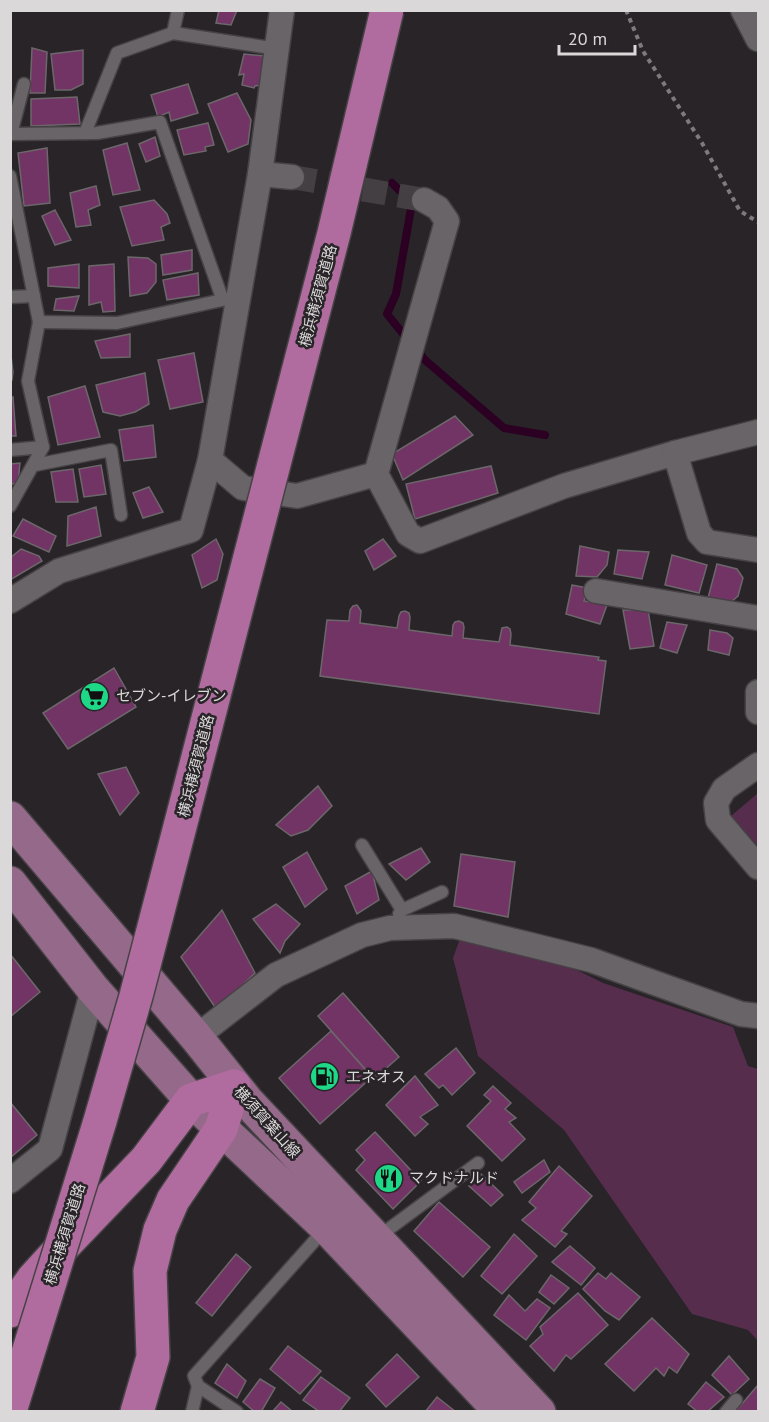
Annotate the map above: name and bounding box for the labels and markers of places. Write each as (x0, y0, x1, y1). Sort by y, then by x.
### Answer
supermarket icon: セブン-イレブン (79, 680, 111, 712)
place label: セブン-イレブン (116, 686, 226, 705)
fuel station icon: エネオス (309, 1061, 341, 1093)
place label: エネオス (346, 1067, 406, 1086)
restaurant icon: マクドナルド (372, 1162, 404, 1194)
place label: マクドナルド (409, 1168, 499, 1187)

